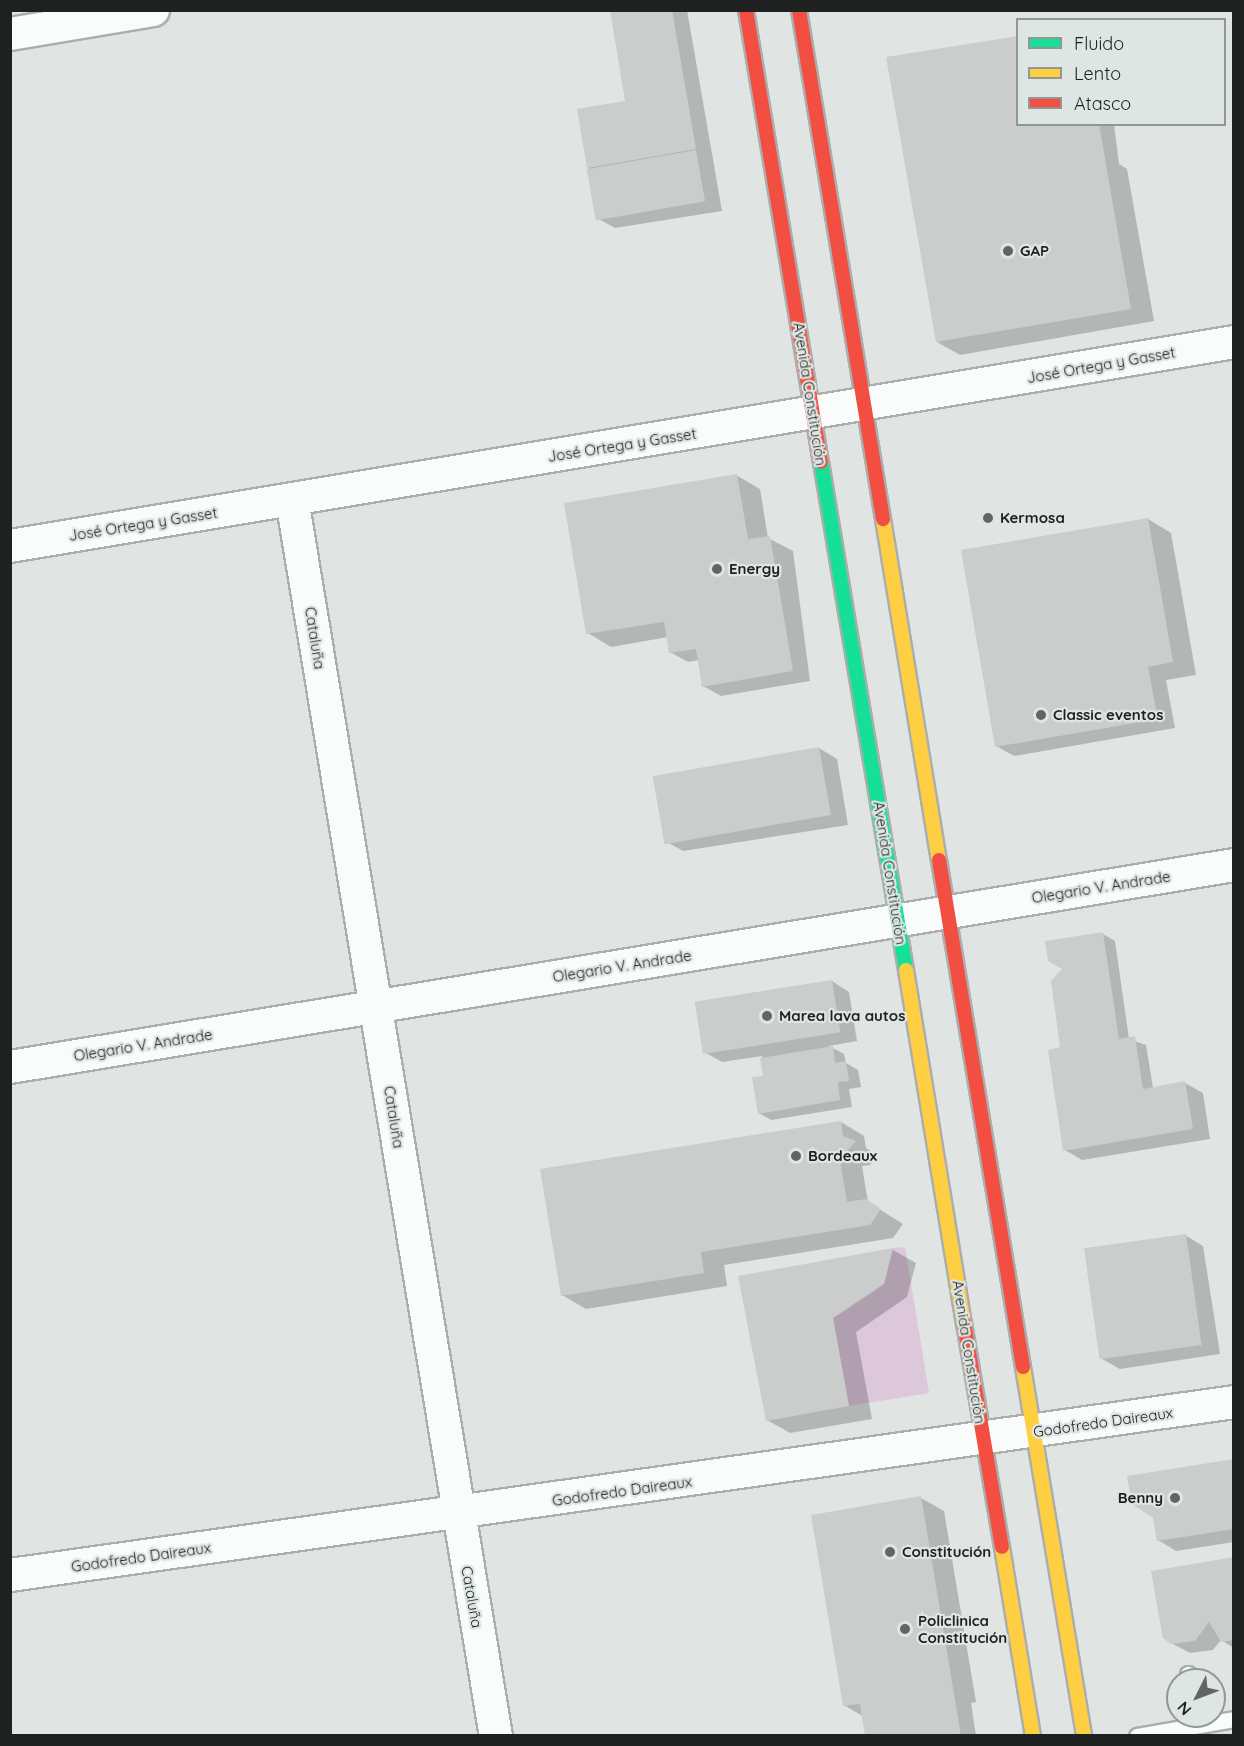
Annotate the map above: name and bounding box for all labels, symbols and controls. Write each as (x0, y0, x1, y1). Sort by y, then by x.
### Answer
legend (1016, 18, 1226, 126)
text: Fluido (1074, 32, 1124, 55)
text: Lento (1074, 62, 1121, 85)
text: Atasco (1074, 92, 1131, 115)
place label: GAP (1020, 242, 1049, 260)
marker: GAP (1001, 244, 1015, 258)
street label: Avenida Constitución (790, 321, 830, 467)
street label: José Ortega y Gasset (1025, 343, 1177, 387)
street label: José Ortega y Gasset (546, 424, 698, 466)
street label: José Ortega y Gasset (67, 503, 219, 545)
place label: Kermosa (1000, 509, 1065, 527)
marker: Kermosa (981, 511, 995, 525)
place label: Energy (729, 560, 780, 578)
marker: Energy (710, 562, 724, 576)
street label: Cataluña (301, 606, 329, 670)
place label: Classic eventos (1053, 706, 1163, 724)
marker: Classic eventos (1034, 708, 1048, 722)
street label: Avenida Constitución (870, 800, 910, 946)
street label: Olegario V. Andrade (1030, 867, 1172, 907)
street label: Olegario V. Andrade (551, 946, 693, 986)
place label: Marea lava autos (779, 1007, 905, 1025)
marker: Marea lava autos (760, 1009, 774, 1023)
street label: Olegario V. Andrade (72, 1025, 214, 1065)
street label: Cataluña (380, 1085, 408, 1149)
place label: Bordeaux (808, 1147, 877, 1165)
marker: Bordeaux (789, 1149, 803, 1163)
street label: Avenida Constitución (949, 1279, 989, 1425)
street label: Godofredo Daireaux (1032, 1403, 1174, 1441)
street label: Godofredo Daireaux (551, 1472, 693, 1510)
place label: Benny (1118, 1489, 1163, 1507)
marker: Benny (1168, 1491, 1182, 1505)
street label: Godofredo Daireaux (70, 1538, 212, 1576)
place label: Constitución (902, 1543, 991, 1561)
marker: Constitución (883, 1545, 897, 1559)
street label: Cataluña (458, 1565, 486, 1629)
place label: Policlinica Constitución (918, 1611, 1007, 1646)
marker: Policlinica Constitución (896, 1620, 914, 1638)
north arrow (1166, 1668, 1226, 1728)
text: N (1173, 1698, 1195, 1720)

